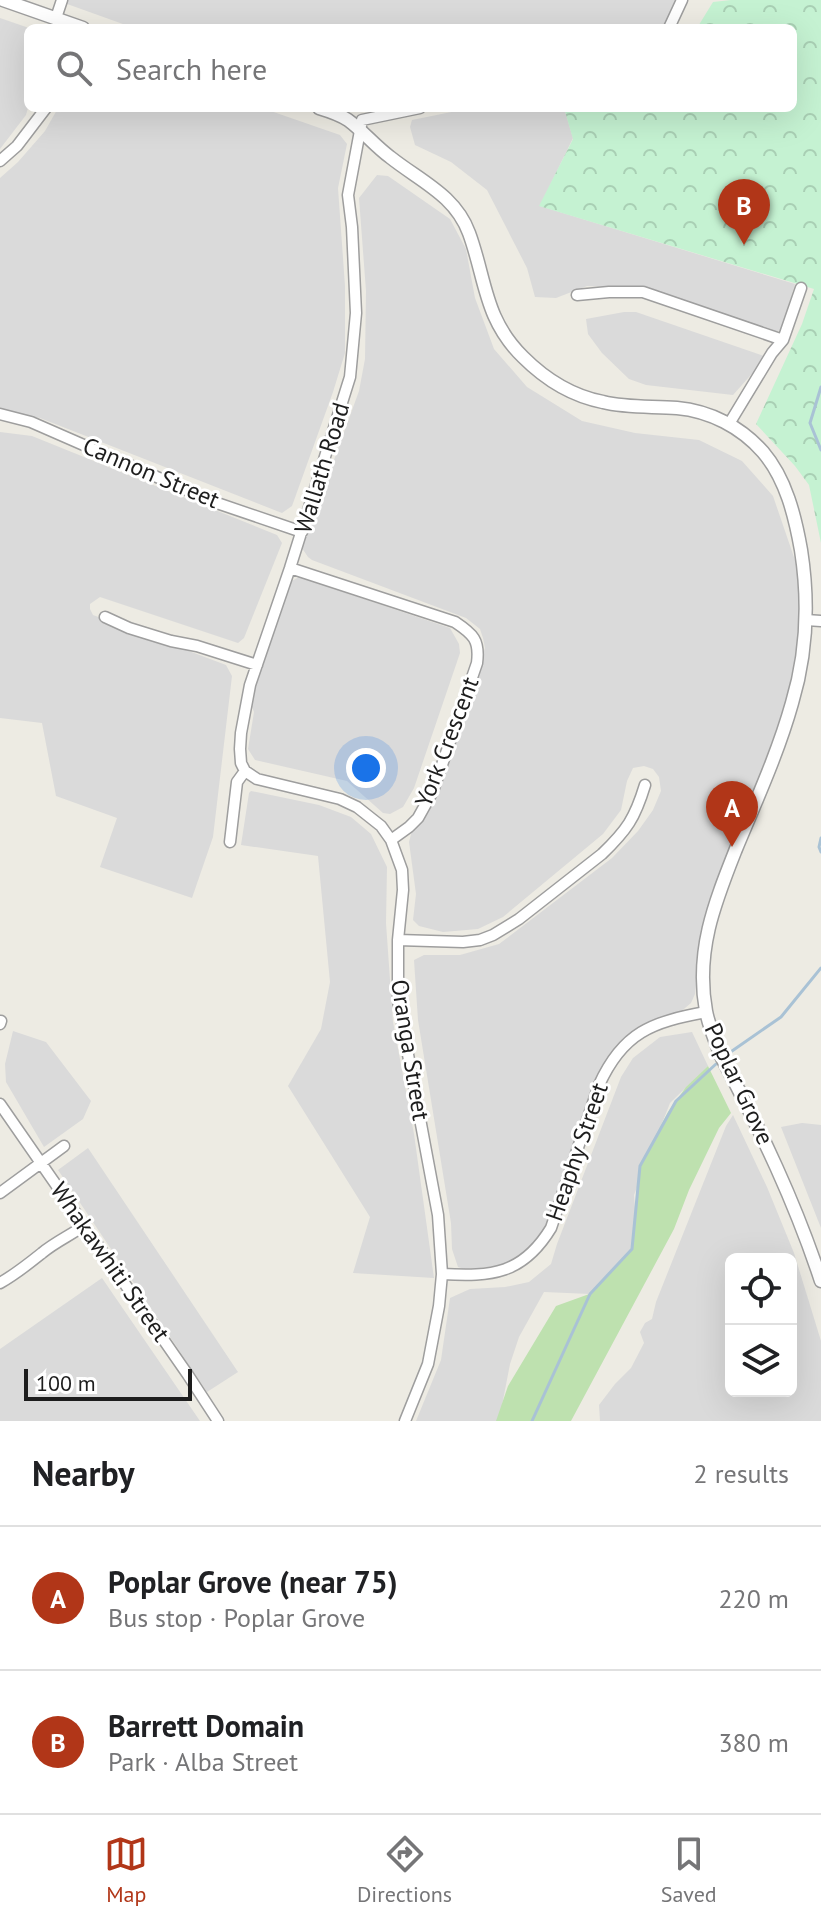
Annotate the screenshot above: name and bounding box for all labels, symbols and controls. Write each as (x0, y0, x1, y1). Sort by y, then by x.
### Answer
search box (24, 24, 797, 112)
icon: search (52, 46, 96, 90)
text: Search here (116, 49, 267, 88)
pin: B (718, 179, 770, 245)
street label: Wallath Road (287, 399, 356, 537)
street label: Cannon Street (78, 430, 224, 515)
street label: York Crescent (408, 672, 486, 811)
your location (346, 748, 386, 788)
pin: A (706, 781, 758, 847)
street label: Oranga Street (384, 977, 437, 1123)
street label: Poplar Grove (698, 1018, 781, 1150)
street label: Heaphy Street (538, 1079, 615, 1225)
street label: Whakawhiti Street (44, 1176, 177, 1348)
map controls (725, 1253, 797, 1397)
button: locate (725, 1253, 797, 1325)
button: layers (725, 1325, 797, 1397)
scale bar (24, 1365, 192, 1401)
text: 100 m (36, 1369, 96, 1397)
text: Nearby (32, 1451, 134, 1495)
text: 2 results (694, 1457, 789, 1490)
text: Poplar Grove (near 75) (108, 1562, 398, 1601)
text: A (50, 1582, 66, 1615)
text: 220 m (718, 1582, 789, 1615)
text: Bus stop · Poplar Grove (108, 1601, 365, 1634)
text: Barrett Domain (108, 1706, 304, 1745)
text: B (50, 1726, 66, 1759)
text: 380 m (718, 1726, 789, 1759)
text: Park · Alba Street (108, 1745, 298, 1778)
tab: Map (104, 1832, 148, 1908)
tab: Directions (357, 1832, 452, 1908)
tab: Saved (661, 1832, 717, 1908)

